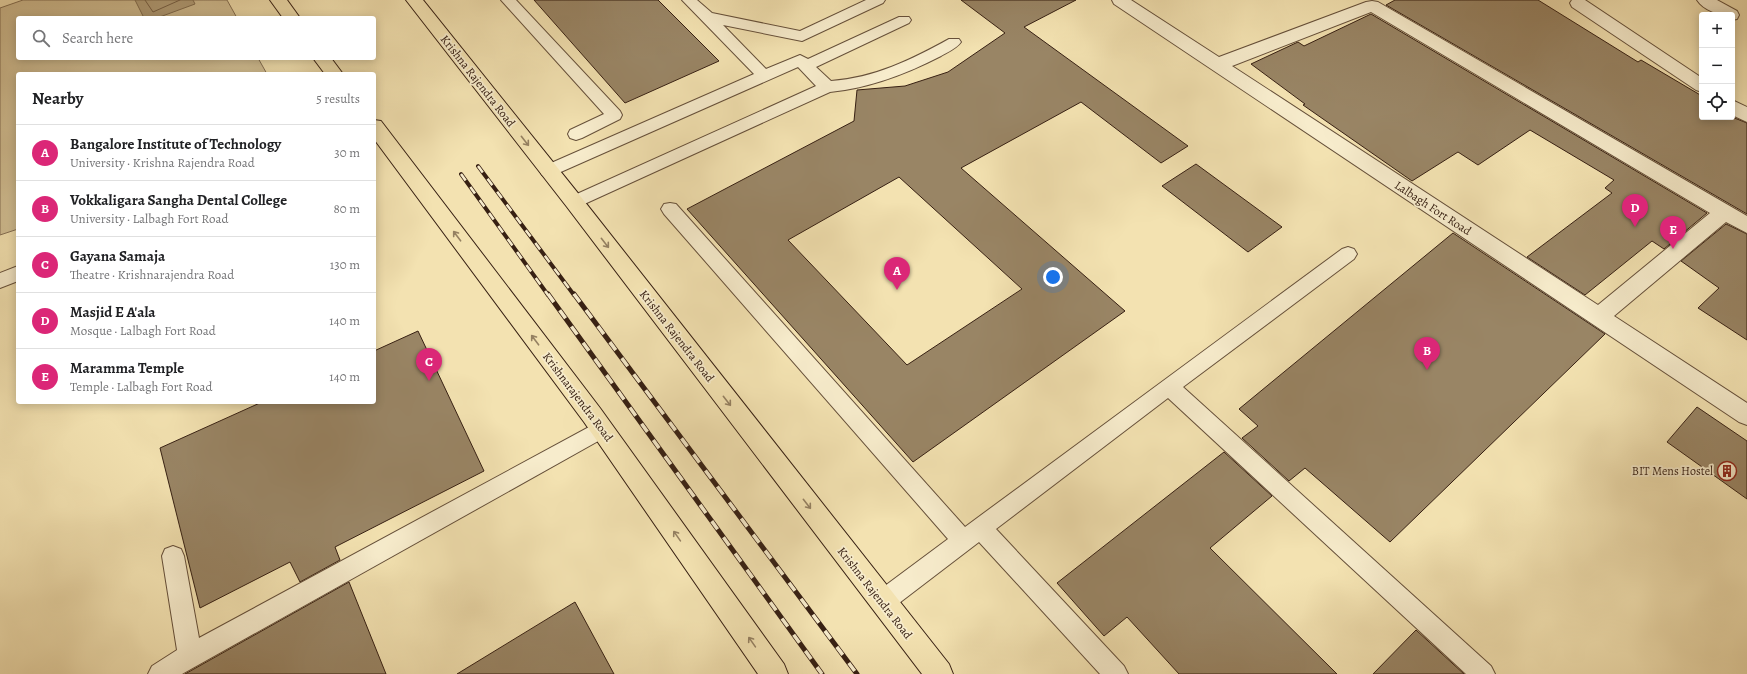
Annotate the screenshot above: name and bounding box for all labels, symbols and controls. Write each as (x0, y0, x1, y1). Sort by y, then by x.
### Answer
map controls (1699, 12, 1735, 120)
button: + (1699, 12, 1735, 48)
search box (16, 16, 376, 60)
icon: search (30, 27, 52, 49)
text: Search here (62, 28, 133, 48)
street label: Krishna Rajendra Road (437, 32, 519, 131)
button: − (1699, 48, 1735, 84)
button: locate (1699, 84, 1735, 120)
text: Nearby (32, 87, 83, 110)
text: 5 results (316, 90, 360, 107)
text: Bangalore Institute of Technology (70, 134, 281, 154)
one-way arrow (520, 136, 529, 147)
text: A (41, 144, 49, 161)
text: 30 m (334, 144, 360, 161)
text: University · Krishna Rajendra Road (70, 154, 255, 171)
street label: Lalbagh Fort Road (1391, 177, 1475, 239)
text: Vokkaligara Sangha Dental College (70, 190, 287, 210)
pin: D (1622, 194, 1648, 227)
text: B (41, 200, 49, 217)
text: 80 m (333, 200, 360, 217)
text: University · Lalbagh Fort Road (70, 210, 228, 227)
pin: E (1660, 216, 1686, 249)
one-way arrow (453, 230, 461, 241)
one-way arrow (601, 237, 610, 248)
text: Gayana Samaja (70, 246, 165, 266)
text: C (41, 256, 49, 273)
text: 130 m (330, 256, 360, 273)
pin: A (884, 257, 910, 290)
text: Theatre · Krishnarajendra Road (70, 266, 234, 283)
your location (1043, 267, 1063, 287)
street label: Krishna Rajendra Road (636, 287, 718, 386)
text: Masjid E A'ala (70, 302, 156, 322)
text: D (40, 312, 50, 329)
text: 140 m (329, 312, 360, 329)
text: Mosque · Lalbagh Fort Road (70, 322, 216, 339)
one-way arrow (531, 334, 539, 345)
pin: B (1414, 337, 1440, 370)
pin: C (416, 348, 442, 381)
street label: Krishnarajendra Road (539, 349, 617, 445)
text: Maramma Temple (70, 358, 184, 378)
text: E (41, 368, 49, 385)
text: 140 m (329, 368, 360, 385)
text: Temple · Lalbagh Fort Road (70, 378, 213, 395)
one-way arrow (723, 396, 732, 407)
building icon: BIT Mens Hostel (1716, 460, 1738, 482)
place label: BIT Mens Hostel (1632, 463, 1713, 479)
one-way arrow (802, 499, 811, 510)
one-way arrow (673, 530, 681, 541)
street label: Krishna Rajendra Road (834, 544, 916, 643)
one-way arrow (748, 637, 756, 648)

